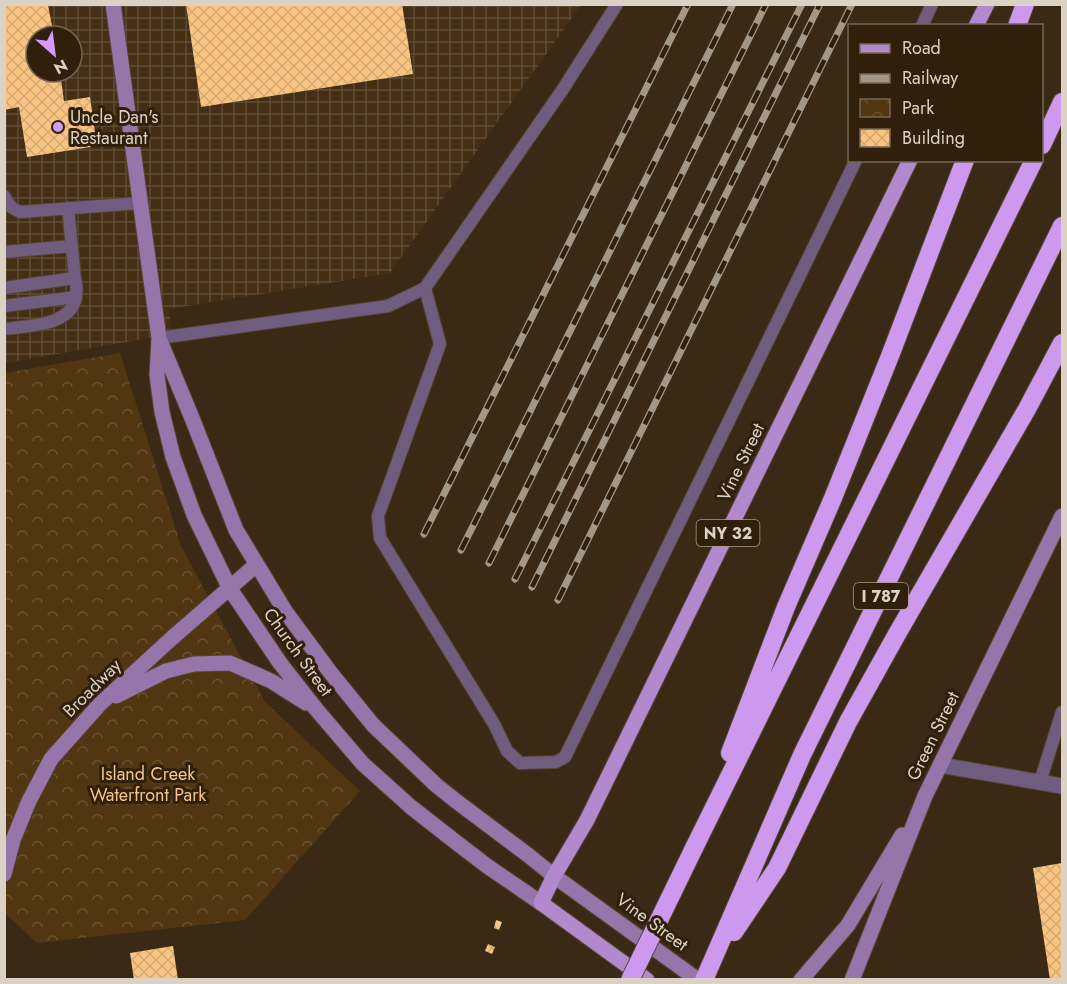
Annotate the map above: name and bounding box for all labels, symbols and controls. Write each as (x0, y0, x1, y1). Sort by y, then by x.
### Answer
north arrow (24, 24, 84, 84)
legend (848, 24, 1043, 162)
text: Road (902, 35, 941, 61)
text: N (50, 54, 72, 80)
text: Railway (902, 65, 958, 91)
text: Park (902, 95, 934, 121)
place label: Uncle Dan's Restaurant (70, 104, 159, 151)
marker: Uncle Dan's Restaurant (51, 120, 65, 134)
text: Building (902, 125, 965, 151)
street label: Vine Street (711, 418, 771, 505)
road number: NY 32 (696, 520, 760, 546)
road number: I 787 (854, 583, 908, 609)
street label: Church Street (257, 602, 339, 702)
street label: Broadway (57, 653, 127, 723)
street label: Green Street (900, 686, 966, 785)
park label: Island Creek Waterfront Park (90, 761, 206, 808)
street label: Vine Street (611, 887, 694, 957)

